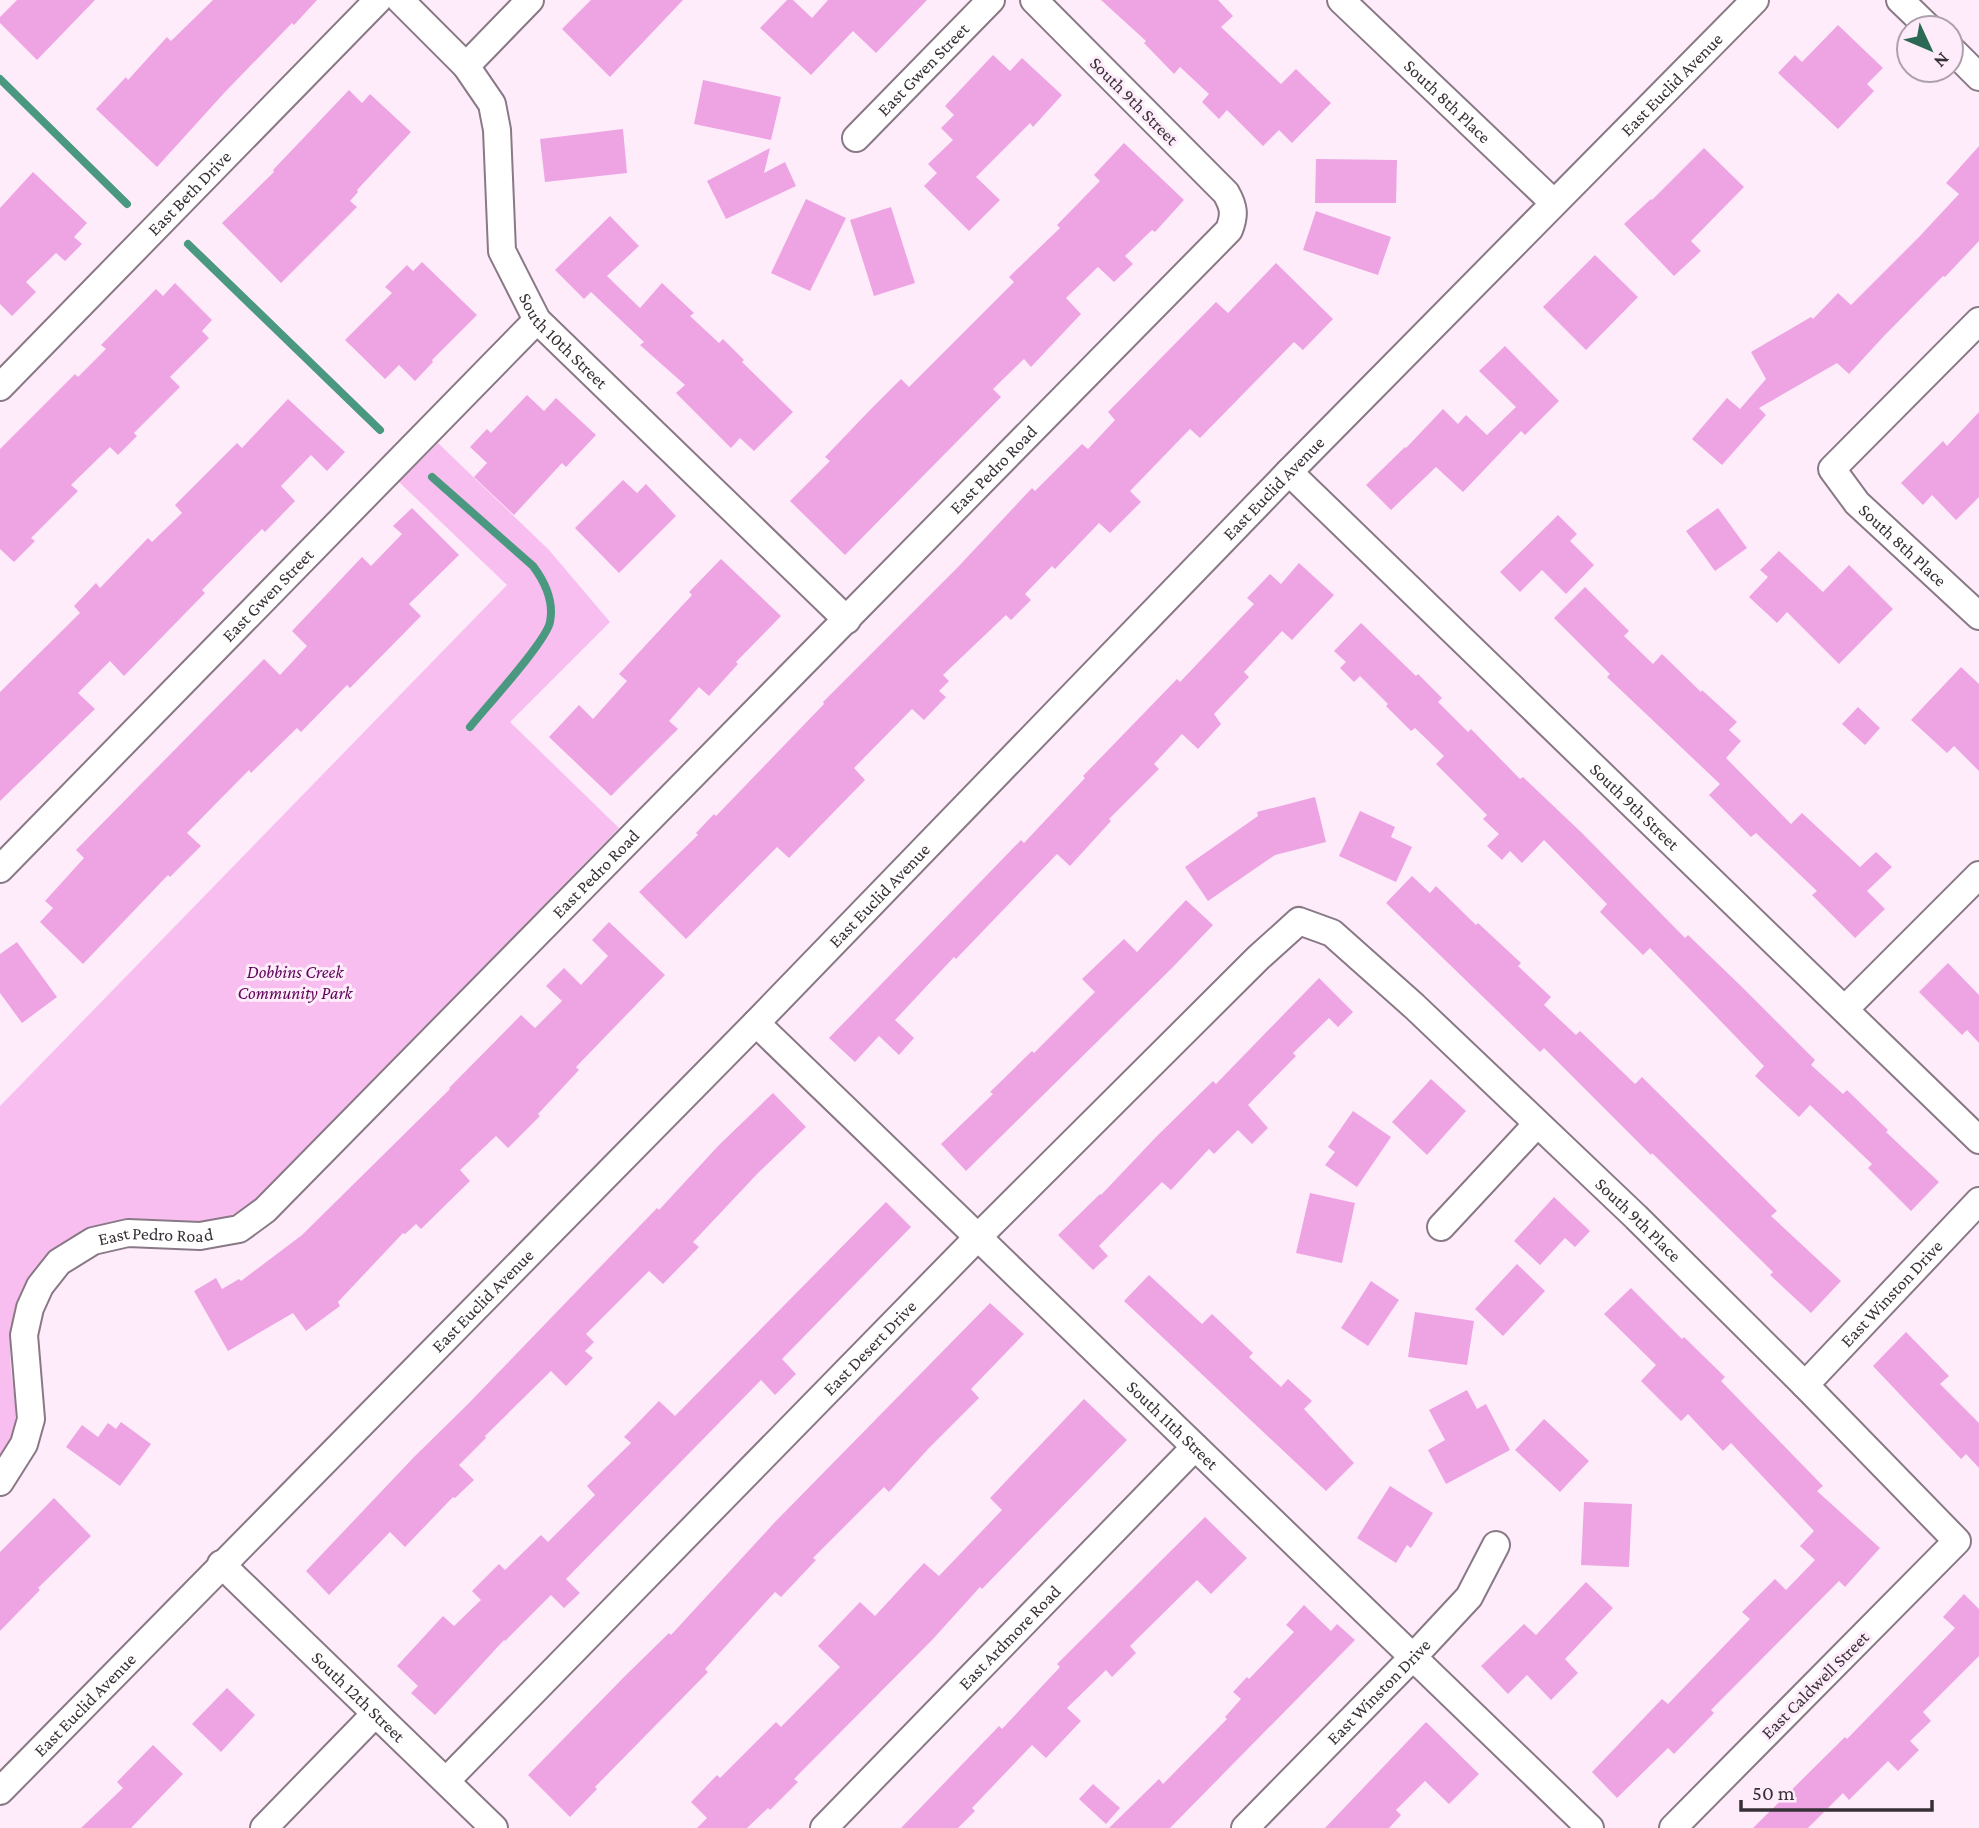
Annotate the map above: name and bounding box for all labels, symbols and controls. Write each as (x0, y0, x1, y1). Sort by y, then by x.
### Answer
north arrow (1895, 14, 1965, 84)
street label: East Gwen Street (873, 18, 974, 120)
street label: East Euclid Avenue (1617, 29, 1727, 140)
text: N (1930, 49, 1954, 72)
street label: South 9th Street (1086, 53, 1183, 150)
street label: South 8th Place (1400, 56, 1495, 147)
street label: East Beth Drive (144, 147, 235, 240)
street label: South 10th Street (515, 290, 612, 394)
street label: East Pedro Road (946, 421, 1041, 518)
street label: East Euclid Avenue (1219, 432, 1328, 544)
street label: South 8th Place (1855, 500, 1951, 591)
street label: East Gwen Street (218, 544, 318, 646)
street label: South 9th Street (1586, 759, 1684, 855)
street label: East Pedro Road (548, 825, 644, 922)
street label: East Euclid Avenue (825, 839, 934, 952)
park label: Dobbins Creek Community Park (238, 962, 354, 1003)
street label: South 9th Place (1591, 1174, 1685, 1266)
street label: East Pedro Road (96, 1223, 215, 1249)
street label: East Winston Drive (1836, 1236, 1947, 1351)
street label: East Euclid Avenue (428, 1245, 538, 1356)
street label: East Desert Drive (819, 1296, 920, 1399)
street label: South 11th Street (1123, 1377, 1223, 1474)
street label: East Ardmore Road (954, 1581, 1065, 1694)
street label: East Caldwell Street (1757, 1626, 1874, 1743)
street label: East Winston Drive (1323, 1635, 1435, 1748)
street label: South 12th Street (308, 1647, 410, 1747)
street label: East Euclid Avenue (30, 1649, 140, 1760)
scale bar (1741, 1769, 1932, 1813)
text: 50 m (1752, 1781, 1795, 1805)

